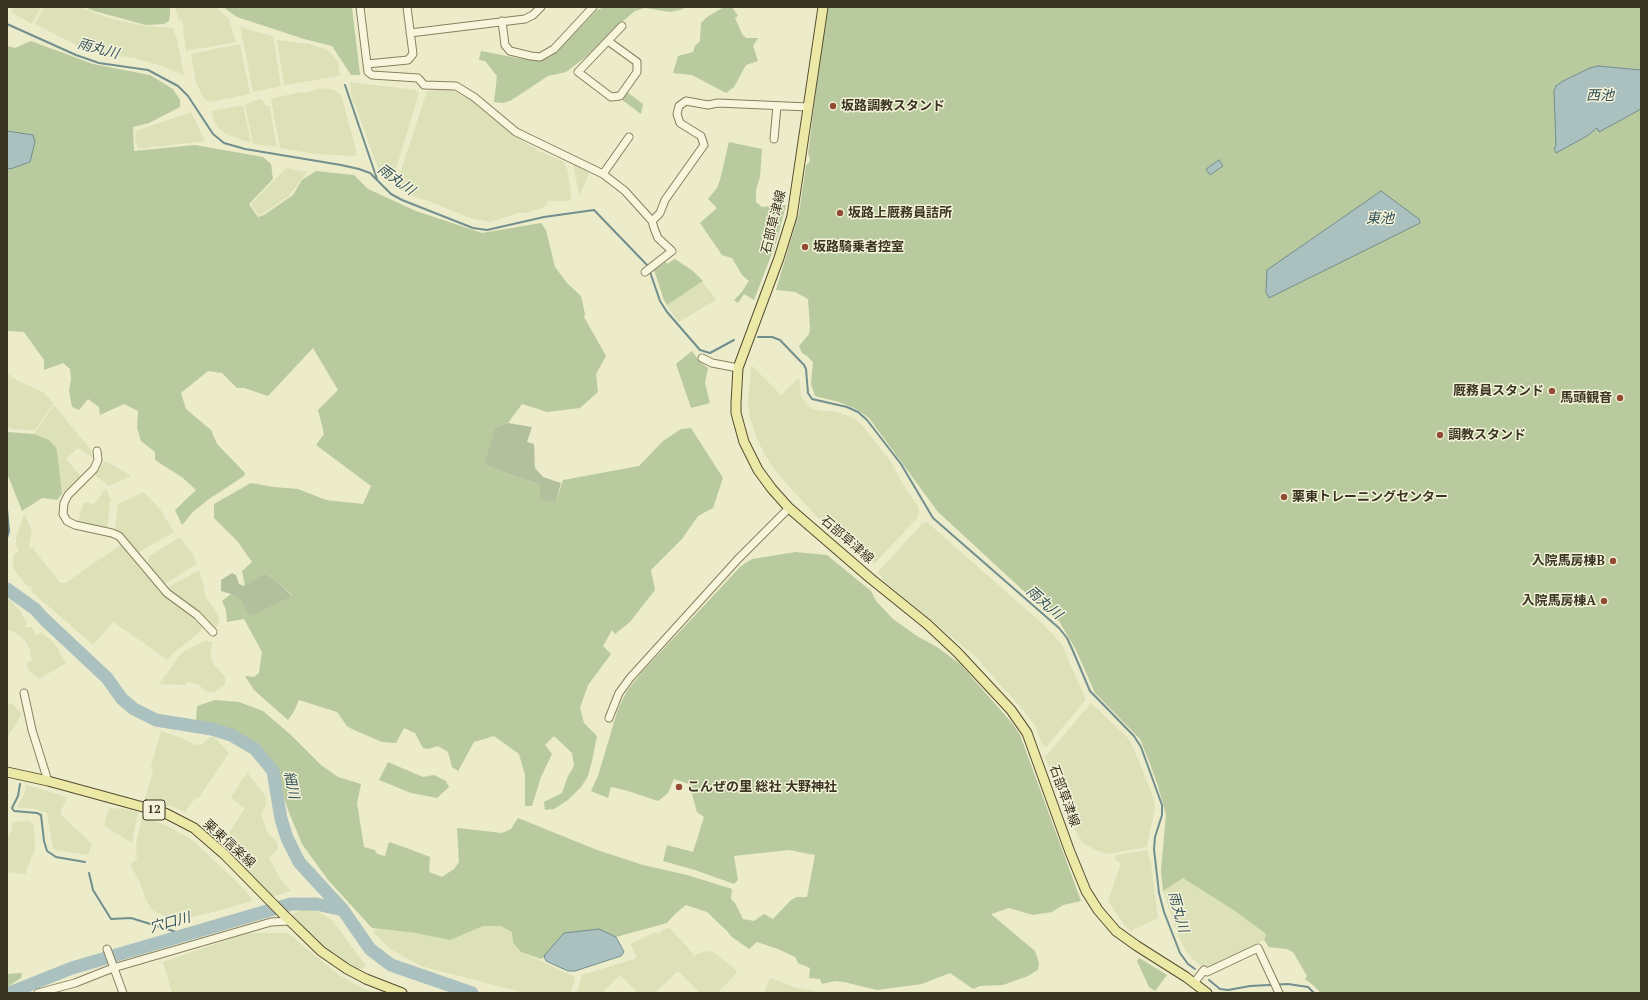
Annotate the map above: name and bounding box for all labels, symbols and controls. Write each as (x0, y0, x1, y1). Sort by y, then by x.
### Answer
water label: 雨丸川 (76, 35, 120, 63)
water label: 西池 (1586, 88, 1614, 104)
place label: 坂路調教スタンド (841, 98, 945, 114)
marker: 坂路調教スタンド (828, 101, 838, 111)
water label: 雨丸川 (374, 161, 418, 199)
street label: 石部草津線 (759, 189, 789, 255)
place label: 坂路上厩務員詰所 (848, 205, 952, 221)
marker: 坂路上厩務員詰所 (835, 208, 845, 218)
water label: 東池 (1366, 211, 1394, 227)
place label: 坂路騎乗者控室 (813, 239, 904, 255)
marker: 坂路騎乗者控室 (800, 242, 810, 252)
place label: 厩務員スタンド (1453, 383, 1544, 399)
marker: 厩務員スタンド (1547, 386, 1557, 396)
place label: 馬頭観音 (1560, 390, 1612, 406)
marker: 馬頭観音 (1615, 393, 1625, 403)
place label: 調教スタンド (1448, 427, 1526, 443)
marker: 調教スタンド (1435, 430, 1445, 440)
place label: 栗東トレーニングセンター (1292, 489, 1448, 505)
marker: 栗東トレーニングセンター (1279, 492, 1289, 502)
street label: 石部草津線 (817, 513, 877, 567)
place label: 入院馬房棟B (1532, 553, 1605, 569)
marker: 入院馬房棟B (1608, 556, 1618, 566)
water label: 雨丸川 (1023, 583, 1065, 623)
place label: 入院馬房棟A (1522, 593, 1596, 609)
marker: 入院馬房棟A (1599, 596, 1609, 606)
street label: 石部草津線 (1046, 763, 1082, 829)
water label: 細川 (280, 770, 302, 800)
place label: こんぜの里 総社 大野神社 (687, 779, 837, 795)
marker: こんぜの里 総社 大野神社 (674, 782, 684, 792)
road number: 12 (143, 800, 165, 820)
street label: 栗東信楽線 (200, 816, 258, 872)
water label: 雨丸川 (1164, 889, 1192, 935)
water label: 穴口川 (147, 909, 193, 937)

